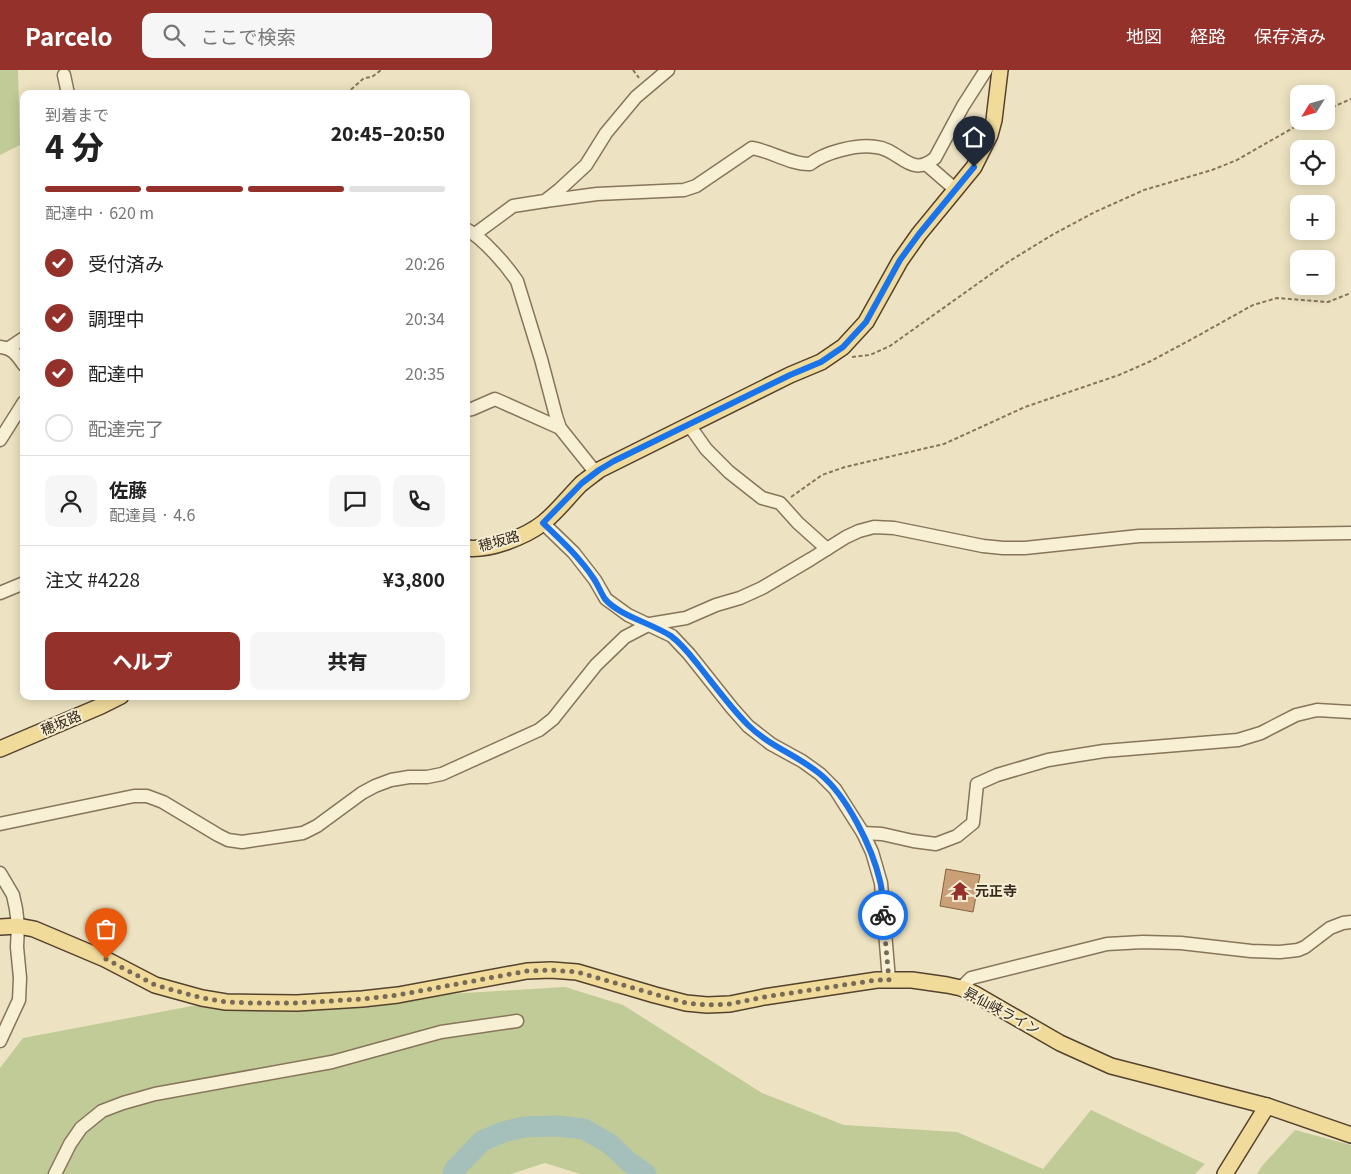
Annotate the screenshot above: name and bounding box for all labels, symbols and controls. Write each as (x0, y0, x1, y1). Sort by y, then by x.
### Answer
search box (142, 13, 492, 58)
text: Parcelo (25, 18, 112, 53)
icon: search (160, 21, 188, 49)
text: ここで検索 (200, 22, 296, 49)
text: 地図 (1126, 22, 1162, 48)
text: 経路 (1190, 22, 1226, 48)
text: 保存済み (1254, 22, 1326, 48)
north arrow (1290, 85, 1335, 130)
map controls (1290, 85, 1335, 295)
text: 到着まで (45, 102, 109, 126)
pin (953, 116, 995, 167)
text: 20:45–20:50 (331, 119, 445, 146)
text: 4 分 (45, 122, 103, 168)
icon: home (960, 123, 988, 151)
button: locate (1290, 140, 1335, 185)
button: + (1290, 195, 1335, 240)
text: 配達中 · 620 m (45, 200, 154, 224)
icon: check (45, 249, 73, 277)
text: 受付済み (88, 249, 164, 276)
button: − (1290, 250, 1335, 295)
text: 20:26 (405, 251, 445, 275)
icon: check (45, 304, 73, 332)
text: 調理中 (88, 304, 145, 331)
text: 20:34 (405, 306, 445, 330)
icon: check (45, 359, 73, 387)
text: 配達中 (88, 359, 145, 386)
text: 20:35 (405, 361, 445, 385)
text: 配達完了 (88, 414, 164, 441)
button: person (45, 475, 97, 527)
text: 佐藤 (109, 475, 147, 502)
button: chat (329, 475, 381, 527)
button: phone (393, 475, 445, 527)
text: 配達員 · 4.6 (109, 502, 195, 526)
street label: 穂坂路 (476, 525, 522, 555)
text: 注文 #4228 (45, 565, 140, 592)
text: ¥3,800 (383, 565, 445, 592)
button: ヘルプ (45, 632, 240, 690)
button: 共有 (250, 632, 445, 690)
street label: 穂坂路 (37, 705, 84, 739)
temple icon: 元正寺 (949, 880, 971, 902)
place label: 元正寺 (975, 880, 1017, 900)
courier (858, 890, 908, 940)
icon: bike (869, 901, 897, 929)
pin (85, 908, 127, 959)
icon: bag (92, 915, 120, 943)
street label: 昇仙峡ライン (961, 982, 1044, 1039)

